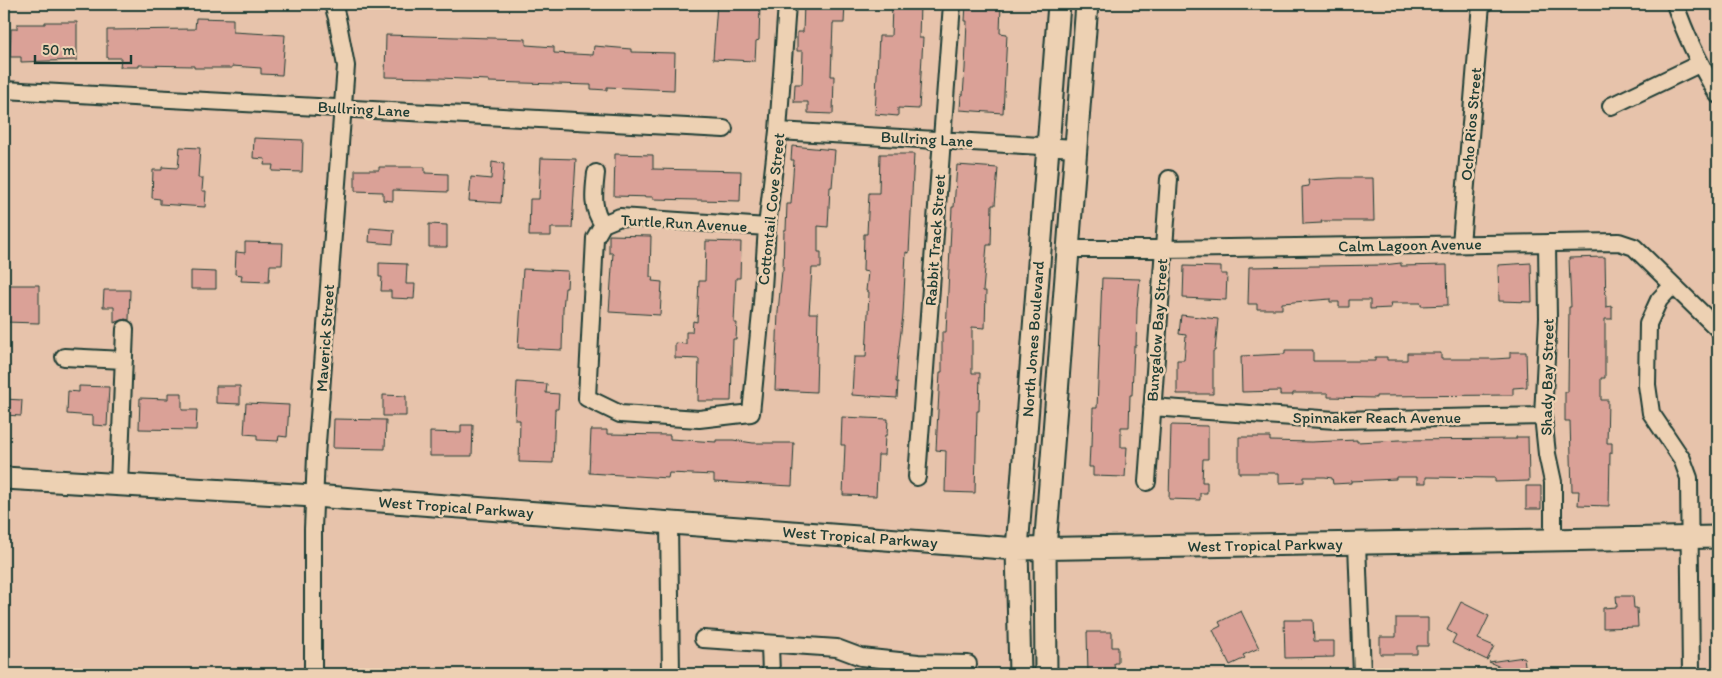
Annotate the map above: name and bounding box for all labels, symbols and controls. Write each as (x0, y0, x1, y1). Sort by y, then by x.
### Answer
scale bar (35, 32, 131, 64)
text: 50 m (42, 41, 75, 59)
street label: Ocho Rios Street (1457, 66, 1485, 182)
street label: Bullring Lane (317, 97, 411, 121)
street label: Bullring Lane (880, 127, 974, 151)
street label: Cottontail Cove Street (754, 132, 788, 286)
street label: Rabbit Track Street (921, 173, 949, 307)
street label: Turtle Run Avenue (620, 210, 748, 236)
street label: Calm Lagoon Avenue (1338, 234, 1482, 256)
street label: Bungalow Bay Street (1143, 258, 1171, 402)
street label: North Jones Boulevard (1018, 260, 1048, 418)
street label: Maverick Street (312, 284, 338, 392)
street label: Shady Bay Street (1536, 318, 1558, 436)
street label: Spinnaker Reach Avenue (1293, 408, 1461, 427)
street label: West Tropical Parkway (378, 492, 535, 522)
street label: West Tropical Parkway (782, 522, 939, 552)
street label: West Tropical Parkway (1187, 534, 1343, 556)

